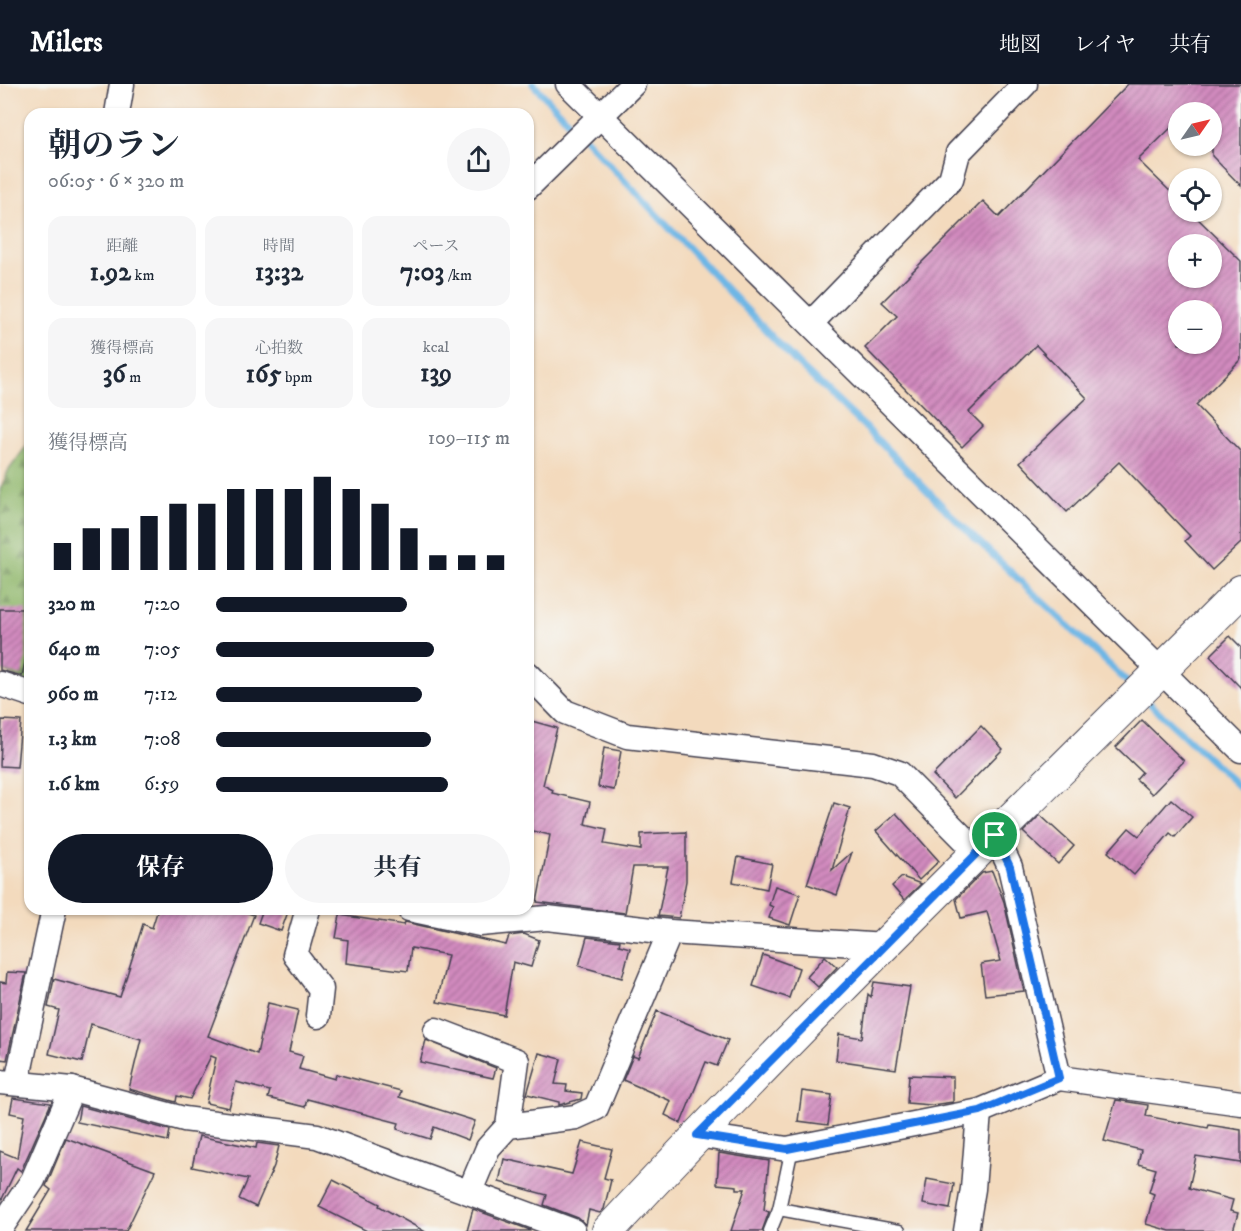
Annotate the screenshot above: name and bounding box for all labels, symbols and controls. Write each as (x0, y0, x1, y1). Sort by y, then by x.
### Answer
text: Milers (30, 25, 103, 60)
text: 地図 (999, 32, 1041, 58)
text: レイヤ (1074, 32, 1136, 58)
text: 共有 (1169, 32, 1211, 58)
north arrow (1168, 102, 1222, 156)
map controls (1168, 102, 1222, 354)
text: 朝のラン (48, 126, 180, 167)
button: share (447, 128, 510, 191)
button: locate (1168, 168, 1222, 222)
text: 06:05 · 6 × 320 m (48, 169, 184, 194)
button: + (1168, 234, 1222, 288)
text: 距離 (106, 236, 138, 256)
text: 時間 (263, 236, 295, 256)
text: ペース (412, 236, 460, 256)
text: 1.92 (90, 256, 131, 289)
text: 13:32 (255, 256, 303, 289)
text: 7:03 (400, 256, 444, 289)
text: km (131, 265, 154, 285)
text: /km (444, 265, 472, 285)
button: − (1168, 300, 1222, 354)
text: kcal (423, 337, 449, 357)
text: 獲得標高 (90, 338, 154, 358)
text: 心拍数 (255, 338, 303, 358)
text: 139 (420, 357, 452, 390)
text: 36 (103, 358, 126, 391)
text: 165 (246, 358, 281, 391)
text: m (126, 367, 141, 387)
text: bpm (281, 367, 312, 387)
text: 109–115 m (428, 426, 510, 451)
text: 獲得標高 (48, 431, 128, 456)
text: 320 m (48, 592, 95, 617)
text: 7:20 (144, 592, 180, 617)
text: 640 m (48, 637, 100, 662)
text: 7:05 (144, 637, 180, 662)
text: 960 m (48, 682, 98, 707)
text: 7:12 (144, 682, 177, 707)
text: 1.3 km (48, 727, 97, 752)
text: 7:08 (144, 727, 181, 752)
text: 1.6 km (48, 772, 100, 797)
text: 6:59 (144, 772, 180, 797)
pin (969, 809, 1020, 860)
icon: arrive (978, 818, 1011, 851)
button: 保存 (48, 834, 273, 903)
button: 共有 (285, 834, 510, 903)

